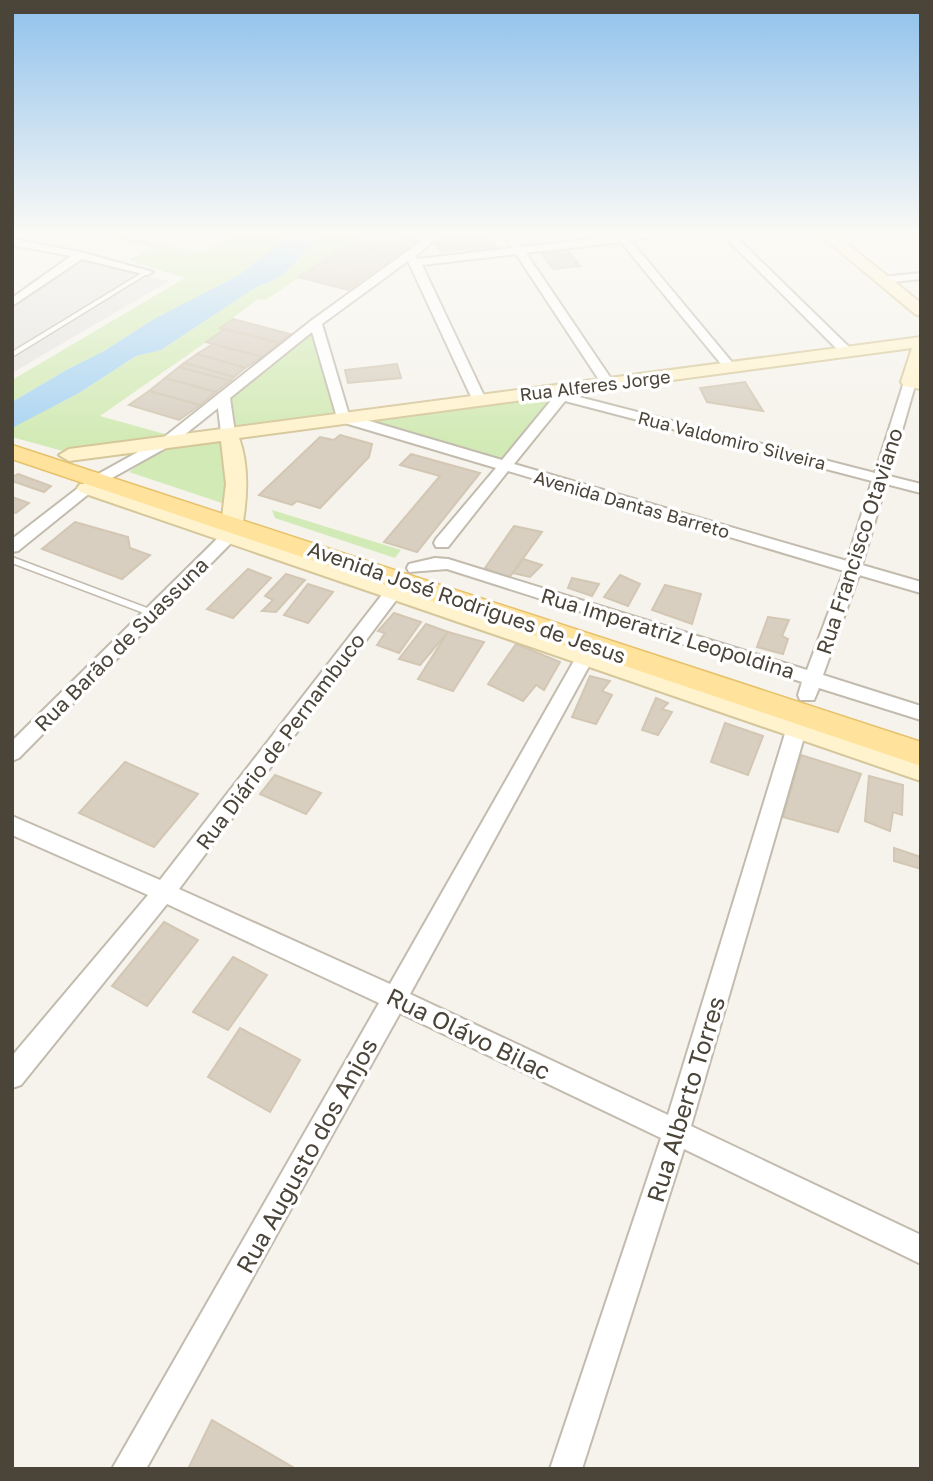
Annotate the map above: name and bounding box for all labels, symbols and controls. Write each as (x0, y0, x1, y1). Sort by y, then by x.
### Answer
street label: Rua Alferes Jorge (518, 365, 672, 405)
street label: Rua Valdomiro Silveira (636, 406, 828, 474)
street label: Rua Francisco Otaviano (810, 424, 908, 658)
street label: Avenida Dantas Barreto (532, 466, 732, 542)
street label: Avenida José Rodrigues de Jesus (305, 535, 629, 669)
street label: Rua Barão de Suassuna (29, 552, 213, 736)
street label: Rua Imperatriz Leopoldina (538, 582, 798, 684)
street label: Rua Diário de Pernambuco (190, 627, 370, 855)
street label: Rua Olávo Bilac (382, 981, 556, 1085)
street label: Rua Alberto Torres (640, 992, 730, 1206)
street label: Rua Augusto dos Anjos (229, 1032, 383, 1278)

